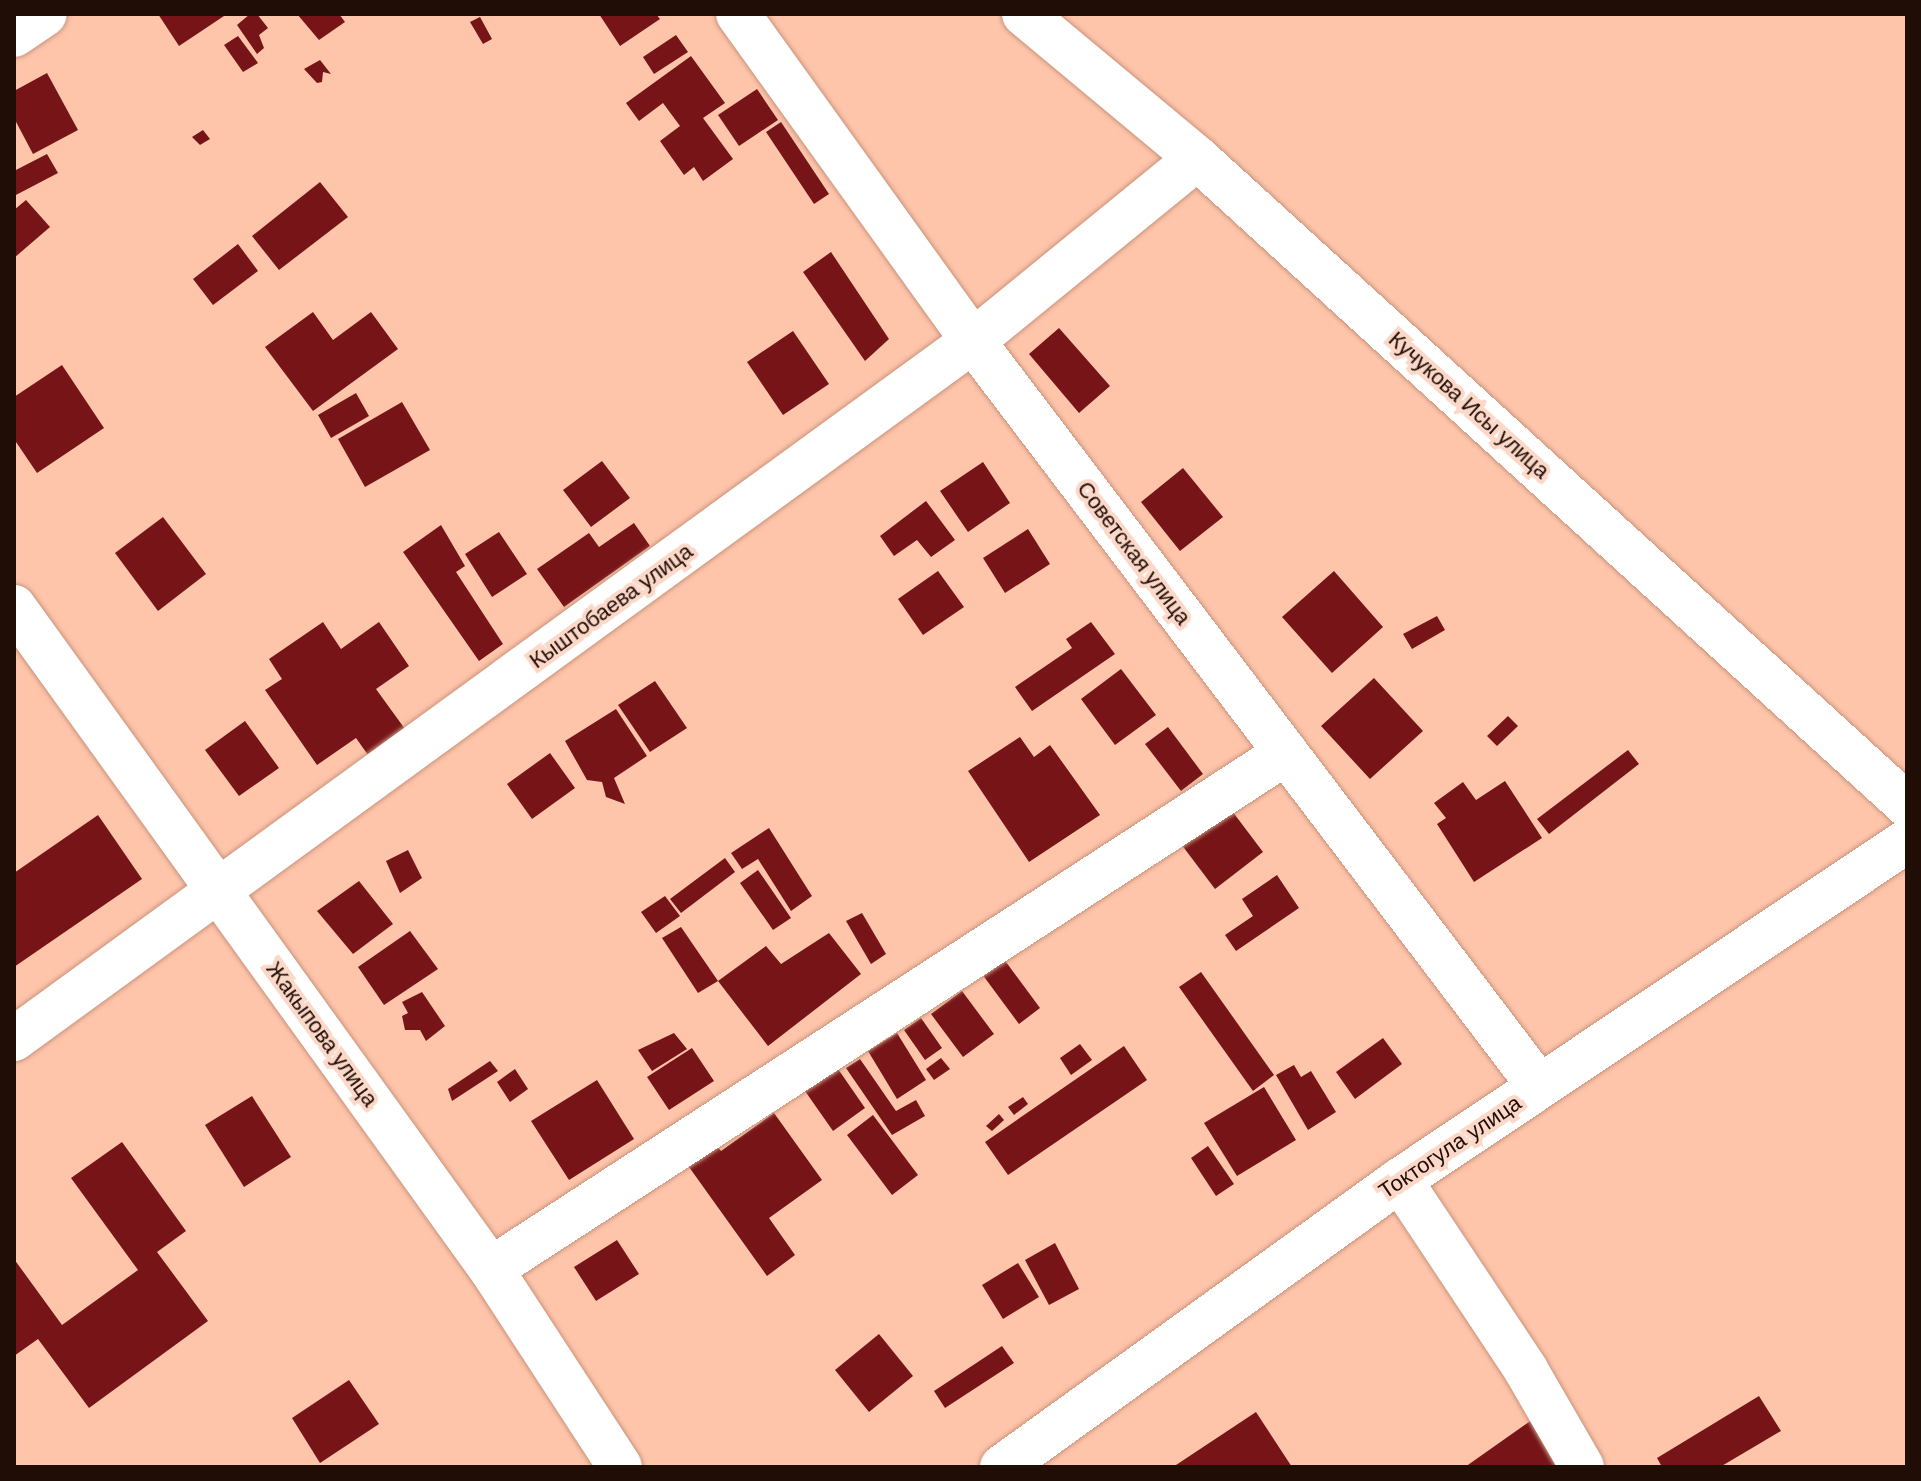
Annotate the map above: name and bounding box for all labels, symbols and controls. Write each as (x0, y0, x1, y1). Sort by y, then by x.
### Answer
street label: Кучукова Исы улица (1383, 326, 1555, 484)
street label: Советская улица (1072, 476, 1196, 630)
street label: Кыштобаева улица (524, 538, 698, 674)
street label: Жакыпова улица (261, 957, 383, 1111)
street label: Токтогула улица (1374, 1090, 1526, 1204)

